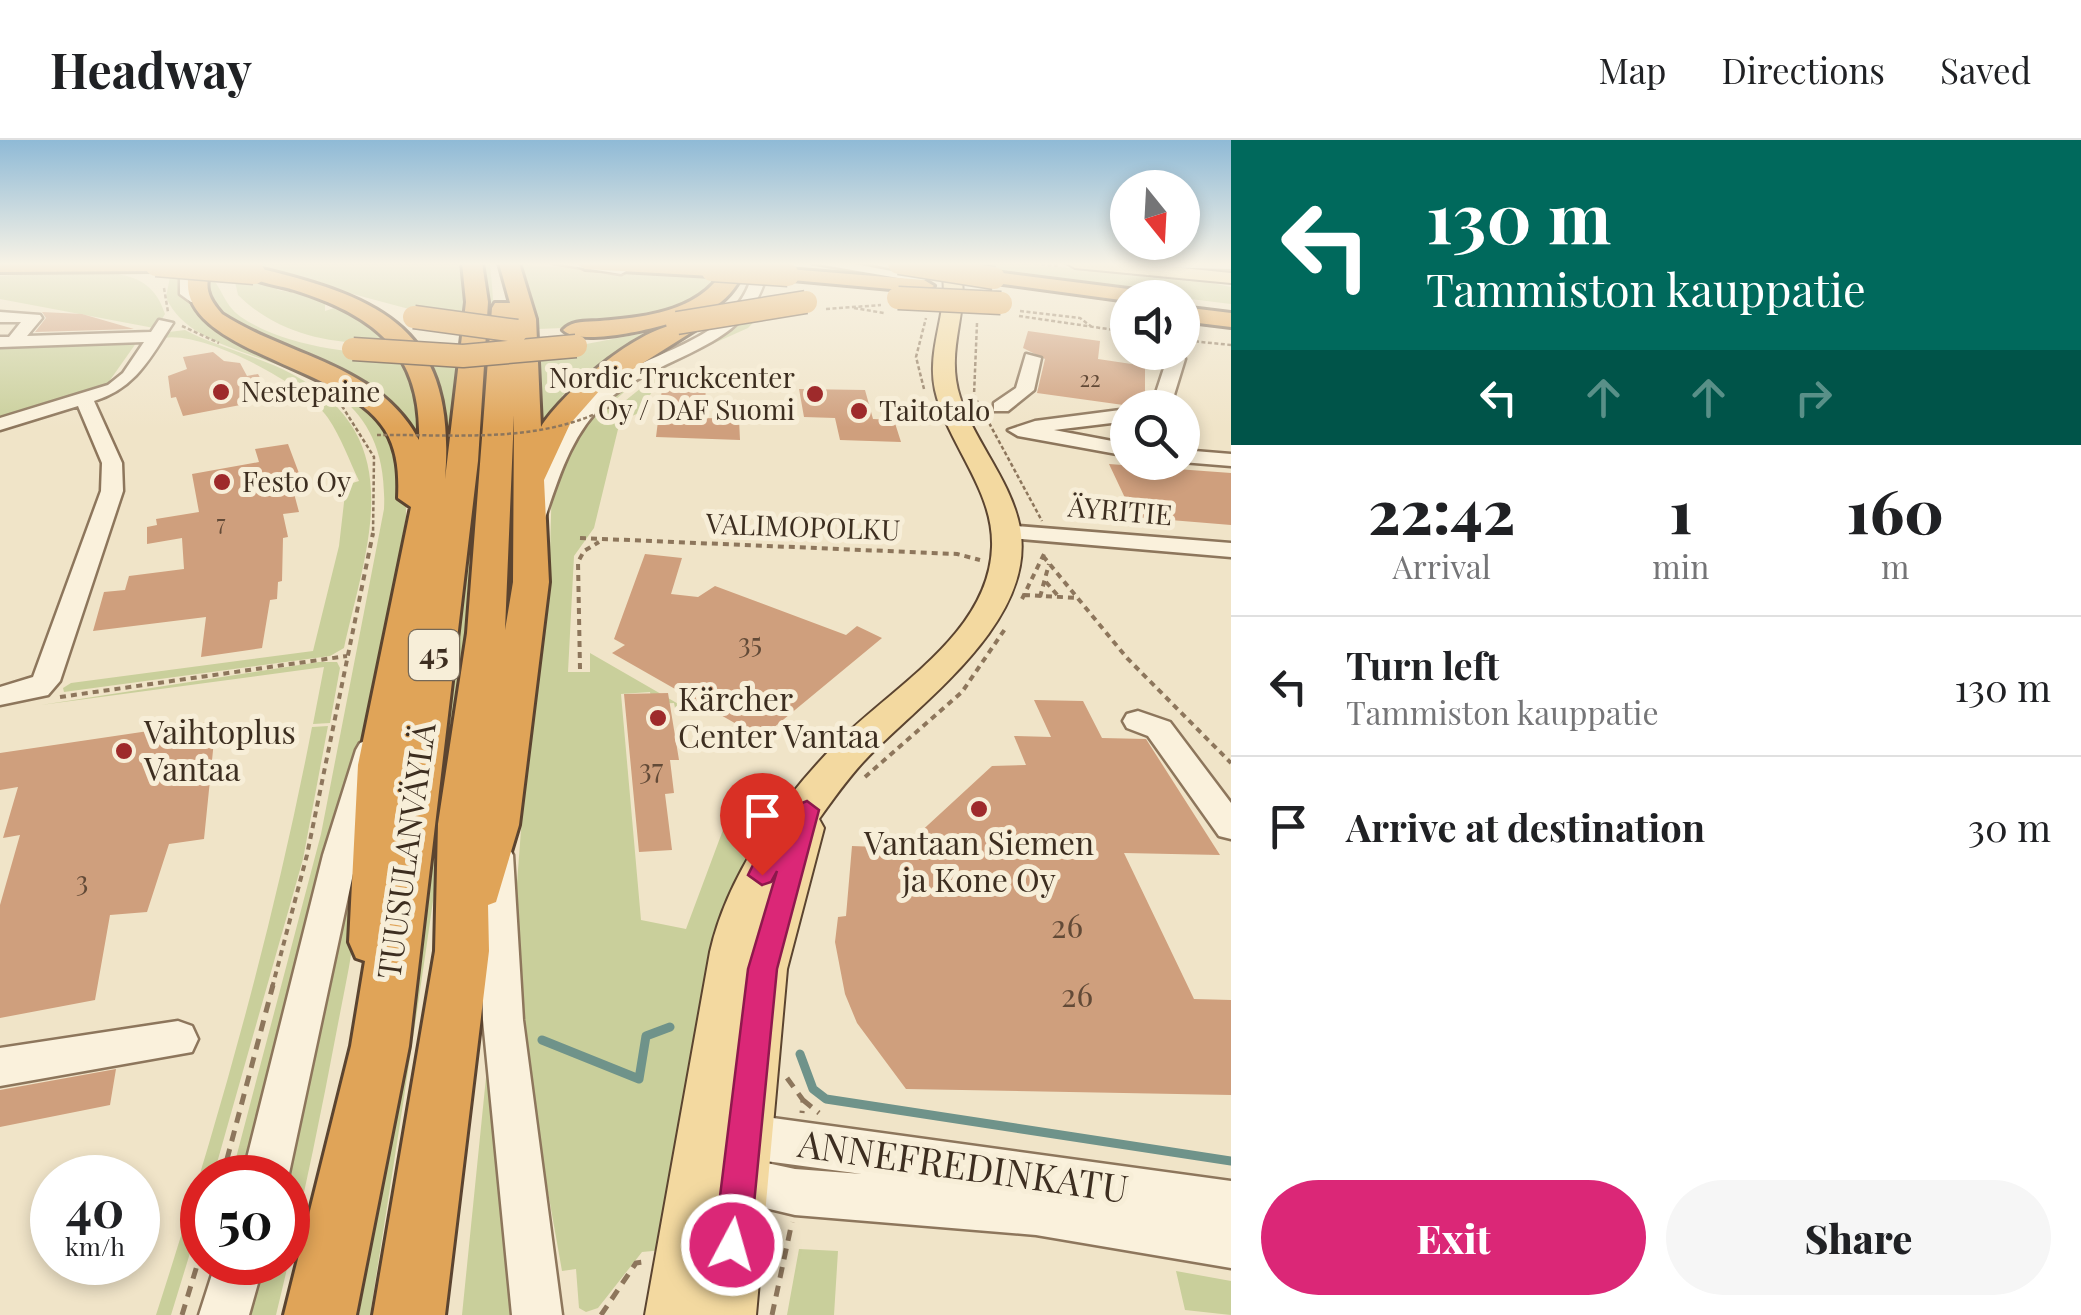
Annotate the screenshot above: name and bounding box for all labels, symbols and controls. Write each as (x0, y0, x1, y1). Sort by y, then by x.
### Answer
text: Headway (50, 37, 252, 101)
text: Map (1598, 46, 1666, 93)
text: Directions (1721, 46, 1885, 93)
text: Saved (1940, 46, 2031, 93)
text: 130 m (1426, 168, 1611, 262)
north arrow (1110, 170, 1200, 260)
map controls (1110, 170, 1200, 480)
icon: left (1261, 180, 1391, 310)
text: Tammiston kauppatie (1426, 258, 1866, 318)
button: sound (1110, 280, 1200, 370)
place label: Nordic Truckcenter Oy / DAF Suomi (549, 358, 796, 427)
house number: 22 (1079, 363, 1101, 393)
icon: left (1471, 370, 1526, 425)
icon: ahead (1576, 370, 1631, 425)
icon: ahead (1681, 370, 1736, 425)
icon: right (1786, 370, 1841, 425)
place label: Nestepaine (241, 372, 380, 409)
marker: Nestepaine (210, 381, 232, 403)
marker: Nordic Truckcenter Oy / DAF Suomi (804, 383, 826, 405)
button: search (1110, 390, 1200, 480)
place label: Taitotalo (879, 391, 990, 428)
marker: Taitotalo (848, 400, 870, 422)
place label: Festo Oy (242, 462, 351, 499)
text: 22:42 (1368, 469, 1515, 549)
text: 1 (1669, 469, 1692, 549)
text: 160 (1846, 469, 1944, 549)
marker: Festo Oy (211, 471, 233, 493)
street label: ÄYRITIE (1066, 486, 1174, 532)
street label: VALIMOPOLKU (704, 504, 901, 547)
house number: 7 (217, 507, 226, 537)
text: Arrival (1392, 544, 1491, 587)
text: min (1652, 544, 1709, 587)
text: m (1881, 544, 1909, 587)
house number: 35 (738, 623, 762, 660)
road number: 45 (409, 630, 459, 680)
text: Turn left (1346, 639, 1499, 690)
icon: left (1261, 659, 1316, 714)
text: 130 m (1954, 661, 2051, 712)
place label: Kärcher Center Vantaa (678, 676, 880, 756)
text: Tammiston kauppatie (1346, 690, 1659, 733)
marker: Kärcher Center Vantaa (647, 707, 669, 729)
place label: Vaihtoplus Vantaa (143, 709, 296, 789)
street label: TUUSULANVÄYLÄ (365, 719, 444, 981)
marker: Vaihtoplus Vantaa (113, 740, 135, 762)
house number: 37 (639, 749, 664, 786)
pin (720, 773, 805, 876)
icon: arrive (735, 788, 790, 843)
marker: Vantaan Siemen ja Kone Oy (968, 798, 990, 820)
icon: arrive (1261, 799, 1316, 854)
text: Arrive at destination (1346, 801, 1705, 852)
text: 30 m (1968, 801, 2051, 852)
place label: Vantaan Siemen ja Kone Oy (863, 820, 1094, 900)
house number: 3 (76, 861, 88, 898)
house number: 26 (1051, 903, 1083, 946)
house number: 26 (1061, 972, 1093, 1015)
street label: ANNEFREDINKATU (794, 1116, 1132, 1213)
speed limit sign: 50 (180, 1155, 310, 1285)
text: 40 (66, 1174, 124, 1241)
button: Exit (1261, 1180, 1646, 1295)
button: Share (1666, 1180, 2051, 1295)
position arrow (680, 1193, 784, 1297)
text: km/h (65, 1229, 125, 1262)

